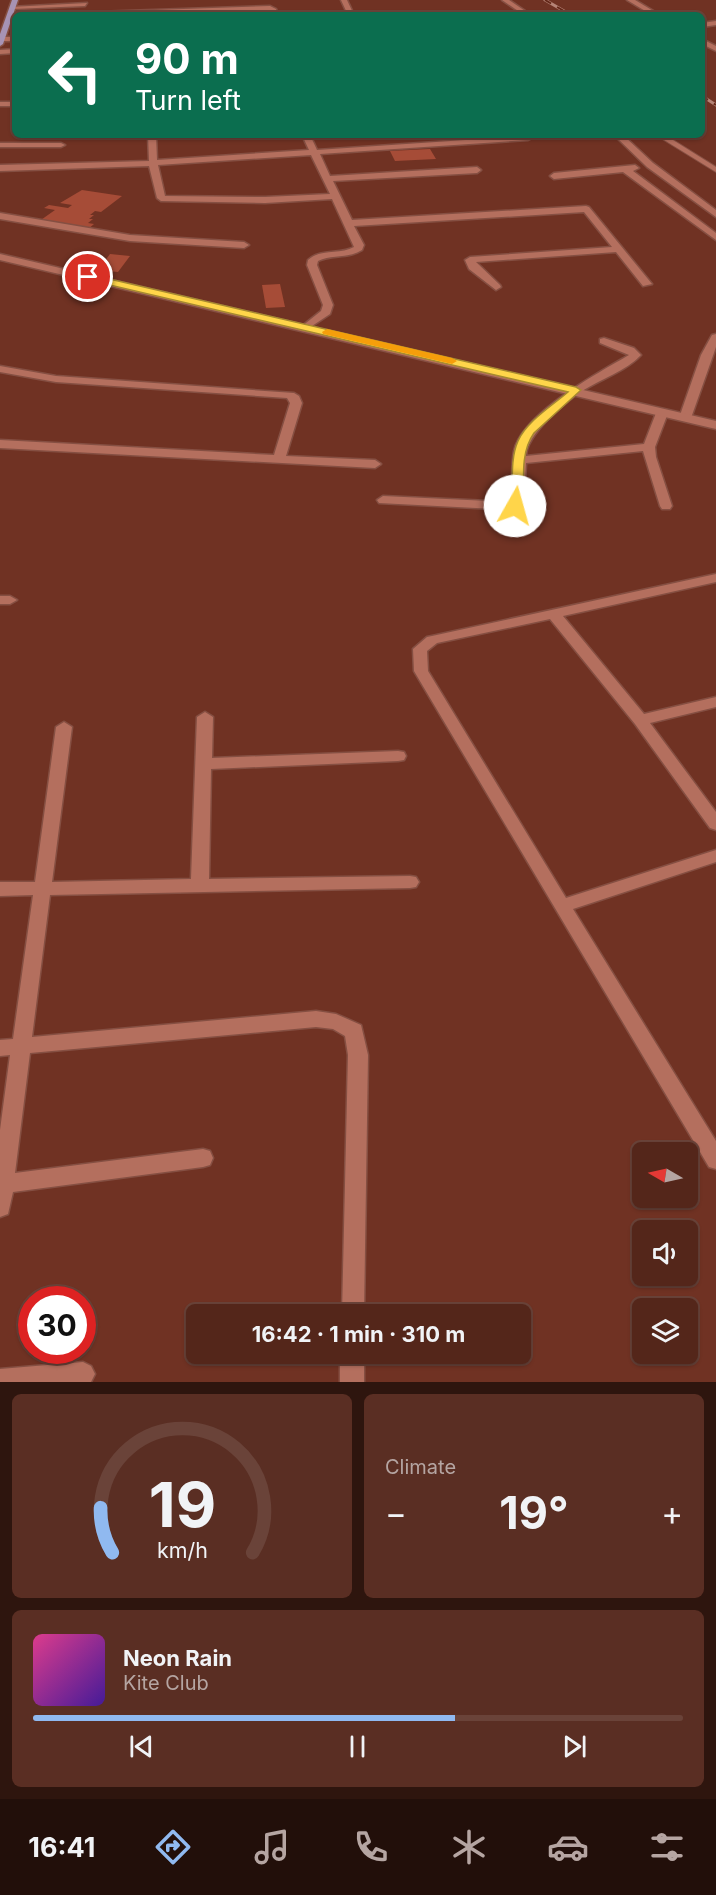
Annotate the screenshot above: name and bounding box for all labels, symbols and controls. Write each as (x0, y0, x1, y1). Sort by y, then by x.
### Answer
text: 90 m (135, 33, 239, 84)
icon: left (36, 36, 114, 114)
text: Turn left (135, 84, 241, 117)
pin (62, 251, 113, 302)
icon: arrive (71, 260, 104, 293)
position arrow (483, 474, 547, 538)
north arrow (632, 1142, 698, 1208)
map controls (632, 1142, 698, 1364)
button: sound (632, 1220, 698, 1286)
speed limit sign: 30 (18, 1286, 96, 1364)
button: layers (632, 1298, 698, 1364)
text: 16:42 · 1 min · 310 m (252, 1321, 465, 1347)
text: Climate (385, 1455, 456, 1479)
text: 19 (148, 1467, 216, 1542)
text: 19° (499, 1485, 569, 1540)
text: − (385, 1493, 407, 1533)
text: + (661, 1493, 683, 1533)
text: km/h (157, 1537, 207, 1563)
text: Neon Rain (123, 1645, 232, 1671)
text: Kite Club (123, 1671, 209, 1695)
icon: previous (125, 1730, 158, 1763)
icon: pause (341, 1730, 374, 1763)
icon: next (558, 1730, 591, 1763)
icon: directions (152, 1826, 194, 1868)
icon: music (251, 1826, 293, 1868)
icon: phone (350, 1826, 392, 1868)
icon: climate (448, 1826, 490, 1868)
icon: car (547, 1826, 589, 1868)
icon: filters (646, 1826, 688, 1868)
text: 16:41 (28, 1831, 95, 1864)

